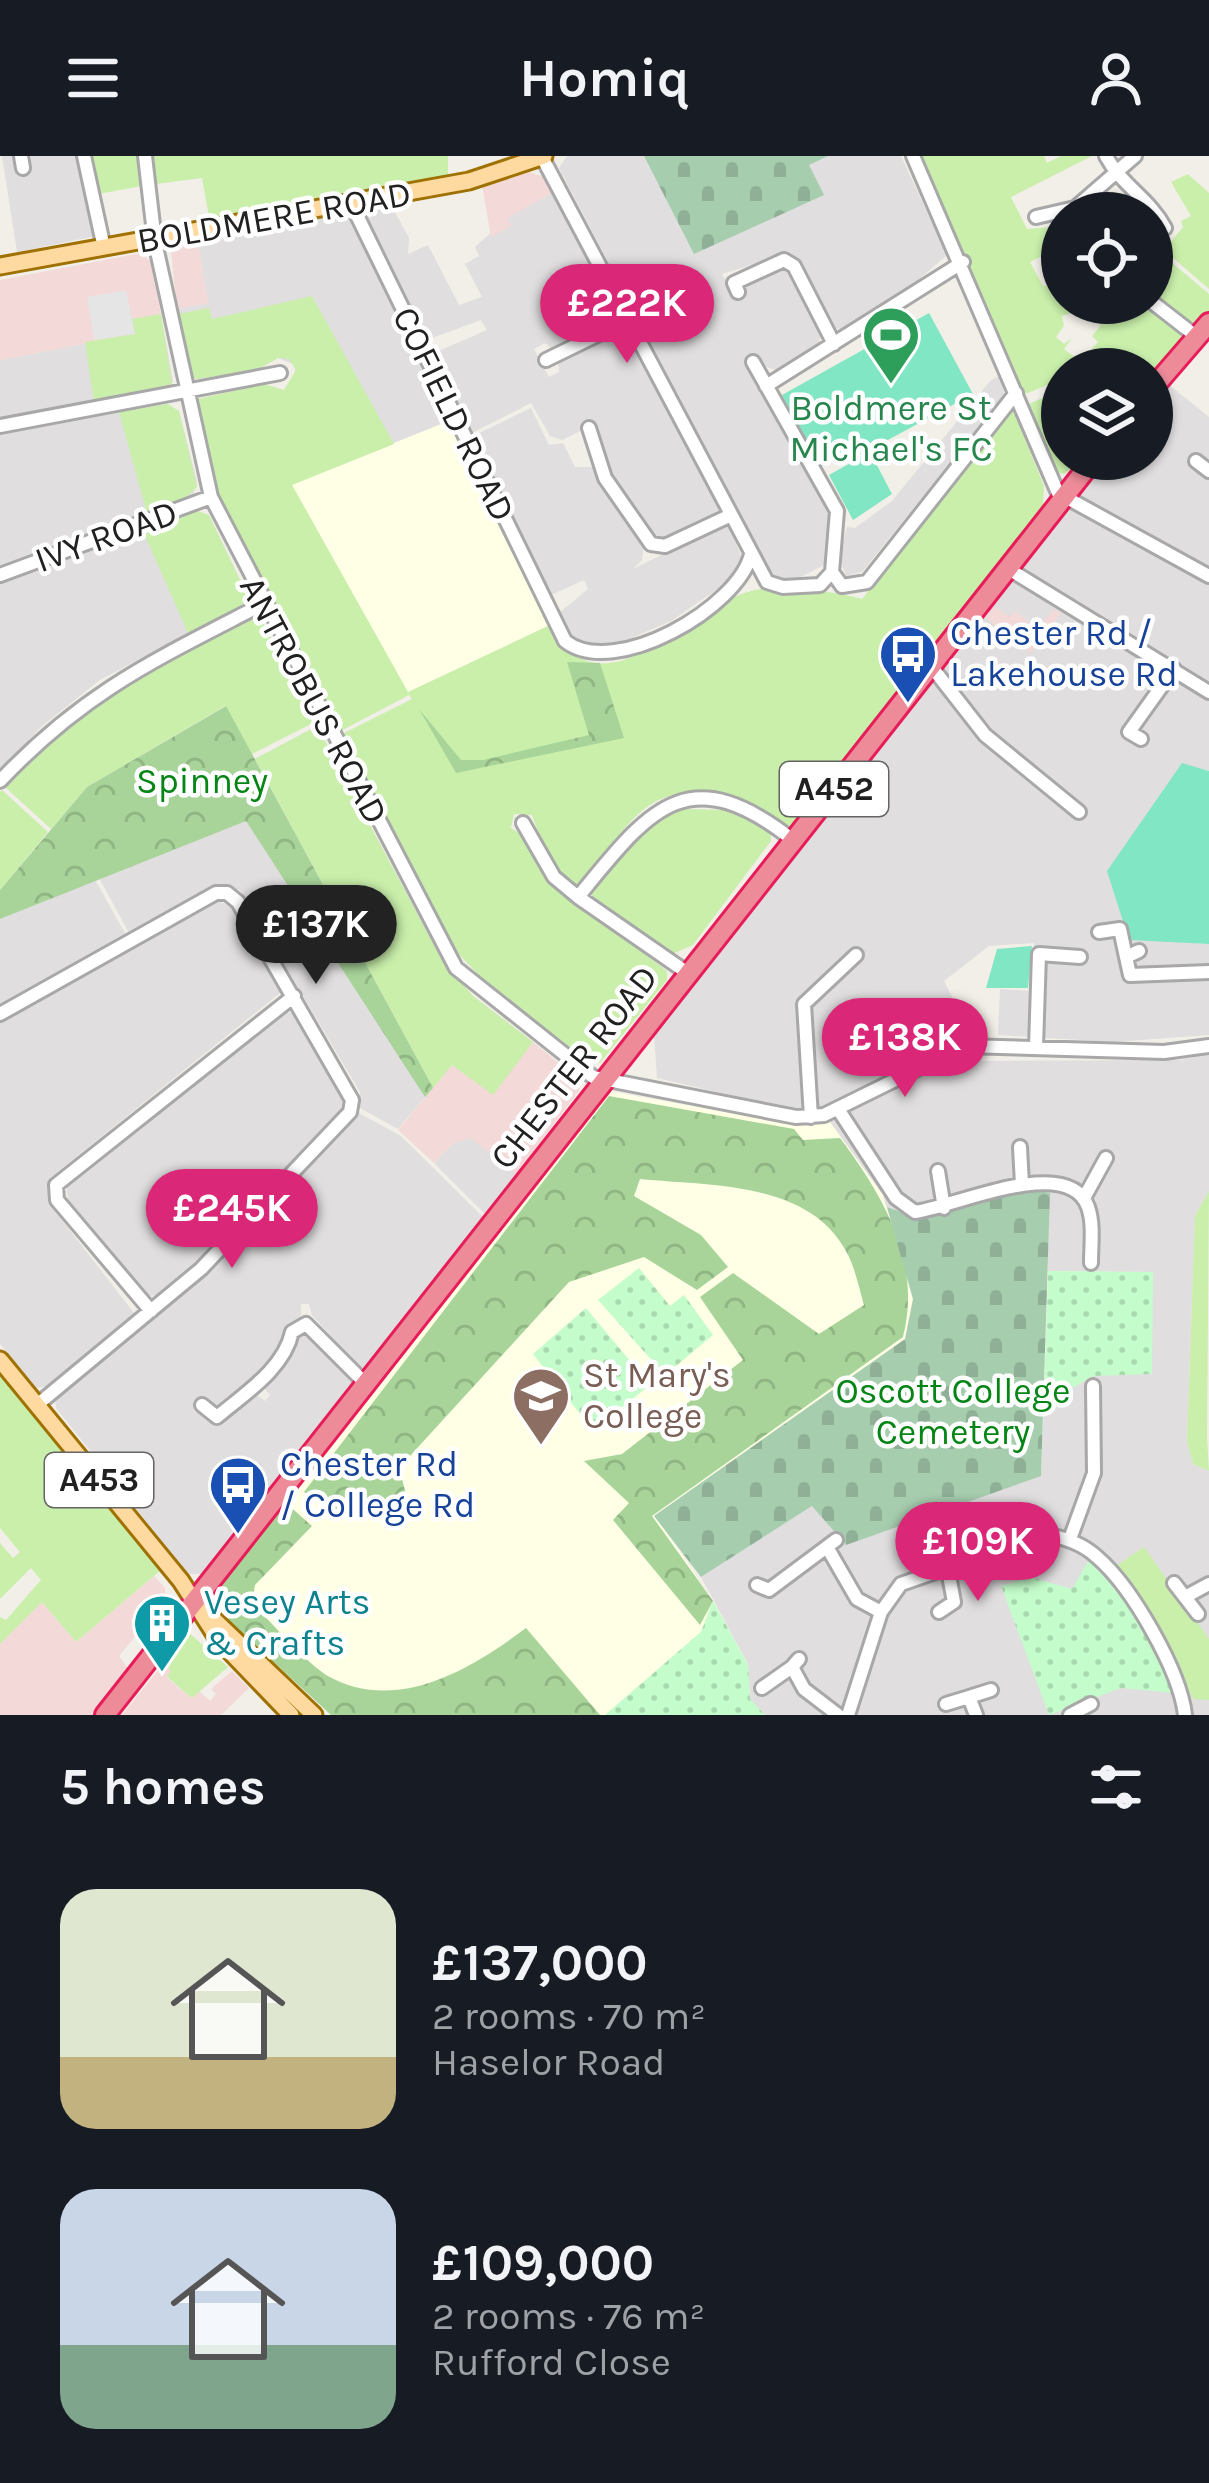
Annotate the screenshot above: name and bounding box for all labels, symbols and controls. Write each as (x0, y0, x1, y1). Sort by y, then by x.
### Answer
icon: menu (60, 45, 126, 111)
icon: person (1083, 45, 1149, 111)
text: Homiq (519, 46, 690, 110)
street label: BOLDMERE ROAD (134, 172, 414, 262)
map controls (1041, 192, 1173, 480)
button: locate (1041, 192, 1173, 324)
pin: £222K (543, 264, 711, 366)
text: £222K (567, 280, 687, 326)
street label: COFIELD ROAD (384, 300, 524, 528)
sports icon: Boldmere St Michael's FC (860, 304, 922, 386)
button: layers (1041, 348, 1173, 480)
place label: Boldmere St Michael's FC (789, 387, 993, 470)
street label: IVY ROAD (29, 491, 183, 581)
street label: ANTROBUS ROAD (231, 569, 397, 831)
place label: Chester Rd / Lakehouse Rd (950, 612, 1178, 695)
bus stop icon: Chester Rd / Lakehouse Rd (877, 623, 939, 705)
park label: Spinney (136, 760, 268, 802)
road number: A452 (780, 762, 888, 816)
pin: £137K (232, 885, 400, 987)
text: £137K (263, 901, 369, 947)
street label: CHESTER ROAD (482, 957, 666, 1177)
pin: £138K (821, 998, 989, 1100)
text: £138K (849, 1014, 961, 1060)
pin: £245K (148, 1169, 316, 1271)
text: £245K (173, 1185, 291, 1231)
place label: St Mary's College (583, 1354, 731, 1437)
school or university icon: St Mary's College (510, 1365, 572, 1447)
park label: Oscott College Cemetery (835, 1370, 1071, 1453)
place label: Chester Rd / College Rd (280, 1443, 475, 1526)
road number: A453 (45, 1453, 153, 1507)
bus stop icon: Chester Rd / College Rd (207, 1454, 269, 1536)
pin: £109K (894, 1502, 1062, 1604)
text: £109K (922, 1518, 1034, 1564)
place label: Vesey Arts & Crafts (204, 1581, 370, 1664)
building icon: Vesey Arts & Crafts (131, 1592, 193, 1674)
icon: filters (1083, 1754, 1149, 1820)
text: 5 homes (60, 1757, 266, 1817)
text: £137,000 (432, 1933, 648, 1993)
icon: home (156, 1937, 300, 2081)
text: 2 rooms · 70 m² (432, 1993, 706, 2039)
text: Haselor Road (432, 2039, 665, 2085)
text: £109,000 (432, 2233, 654, 2293)
icon: home (156, 2237, 300, 2381)
text: 2 rooms · 76 m² (432, 2293, 705, 2339)
text: Rufford Close (432, 2339, 671, 2385)

